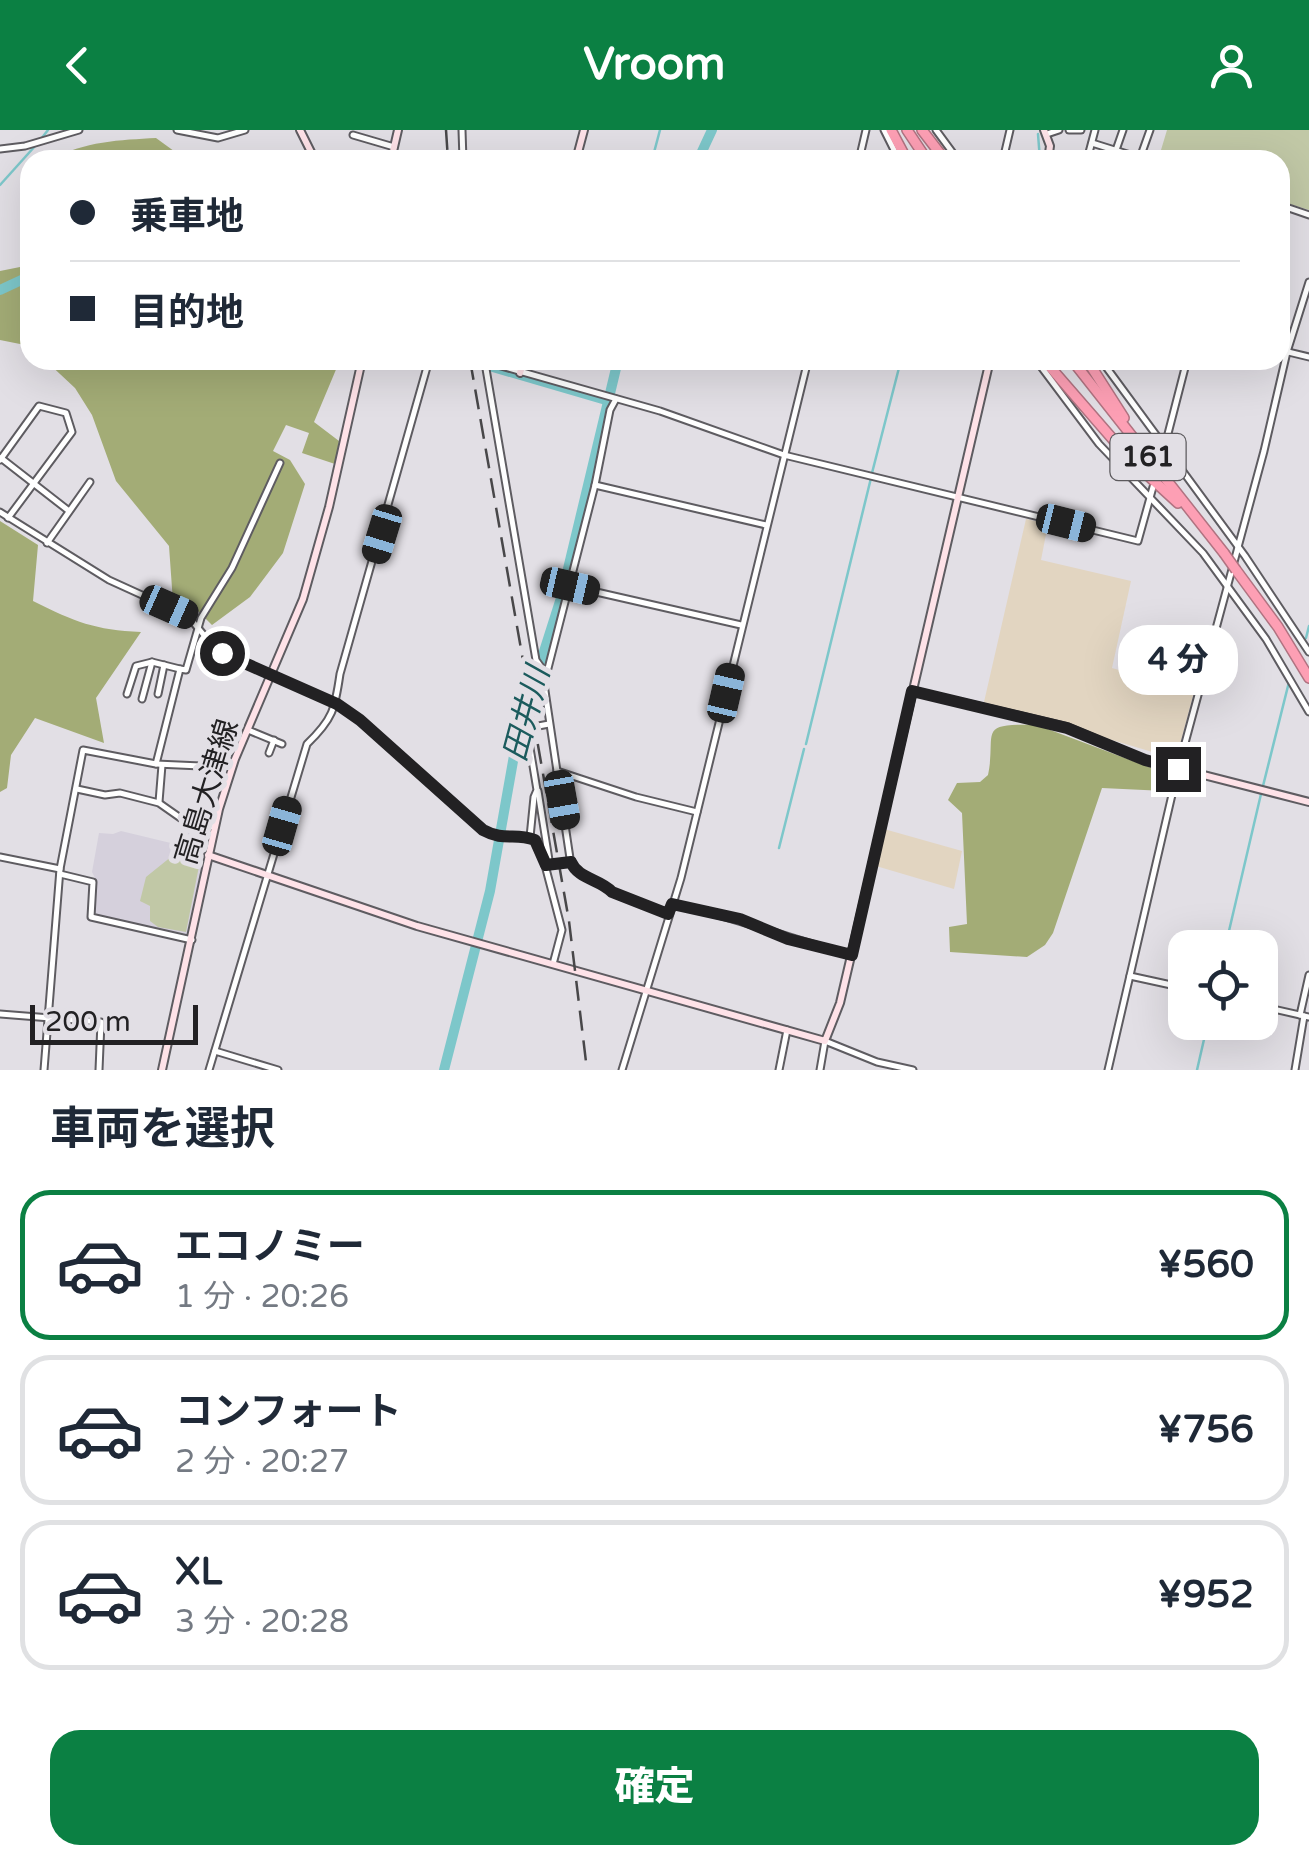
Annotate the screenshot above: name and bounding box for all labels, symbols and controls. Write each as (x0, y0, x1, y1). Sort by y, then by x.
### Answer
icon: back (50, 38, 105, 93)
text: Vroom (584, 38, 725, 92)
icon: person (1204, 38, 1259, 93)
text: 乗車地 (130, 194, 244, 240)
text: 目的地 (130, 290, 244, 336)
road number: 161 (1110, 434, 1186, 480)
car (359, 501, 405, 567)
car (1033, 501, 1099, 545)
car (537, 565, 603, 607)
car (135, 581, 203, 633)
callout: 4 分 (1118, 624, 1238, 694)
route start (200, 631, 245, 676)
text: 4 分 (1148, 641, 1208, 679)
water label: 田井川 (496, 660, 559, 765)
car (705, 660, 747, 726)
street label: 高島大津線 (167, 715, 247, 869)
route end (1156, 747, 1201, 792)
car (542, 768, 582, 832)
car (259, 793, 305, 859)
map controls (1168, 930, 1278, 1040)
button: locate (1168, 930, 1278, 1040)
scale bar (30, 1000, 198, 1044)
text: 200 m (45, 1005, 131, 1039)
text: 車両を選択 (50, 1103, 275, 1157)
icon: car (55, 1220, 145, 1310)
text: エコノミー (175, 1224, 365, 1270)
text: ¥560 (1157, 1242, 1254, 1288)
text: 1 分 · 20:26 (175, 1278, 349, 1316)
icon: car (55, 1385, 145, 1475)
text: コンフォート (175, 1389, 402, 1435)
text: ¥756 (1157, 1407, 1254, 1453)
text: 2 分 · 20:27 (175, 1443, 349, 1481)
text: XL (175, 1549, 222, 1595)
icon: car (55, 1550, 145, 1640)
text: ¥952 (1157, 1572, 1254, 1618)
text: 3 分 · 20:28 (175, 1603, 349, 1641)
button: 確定 (50, 1730, 1259, 1845)

